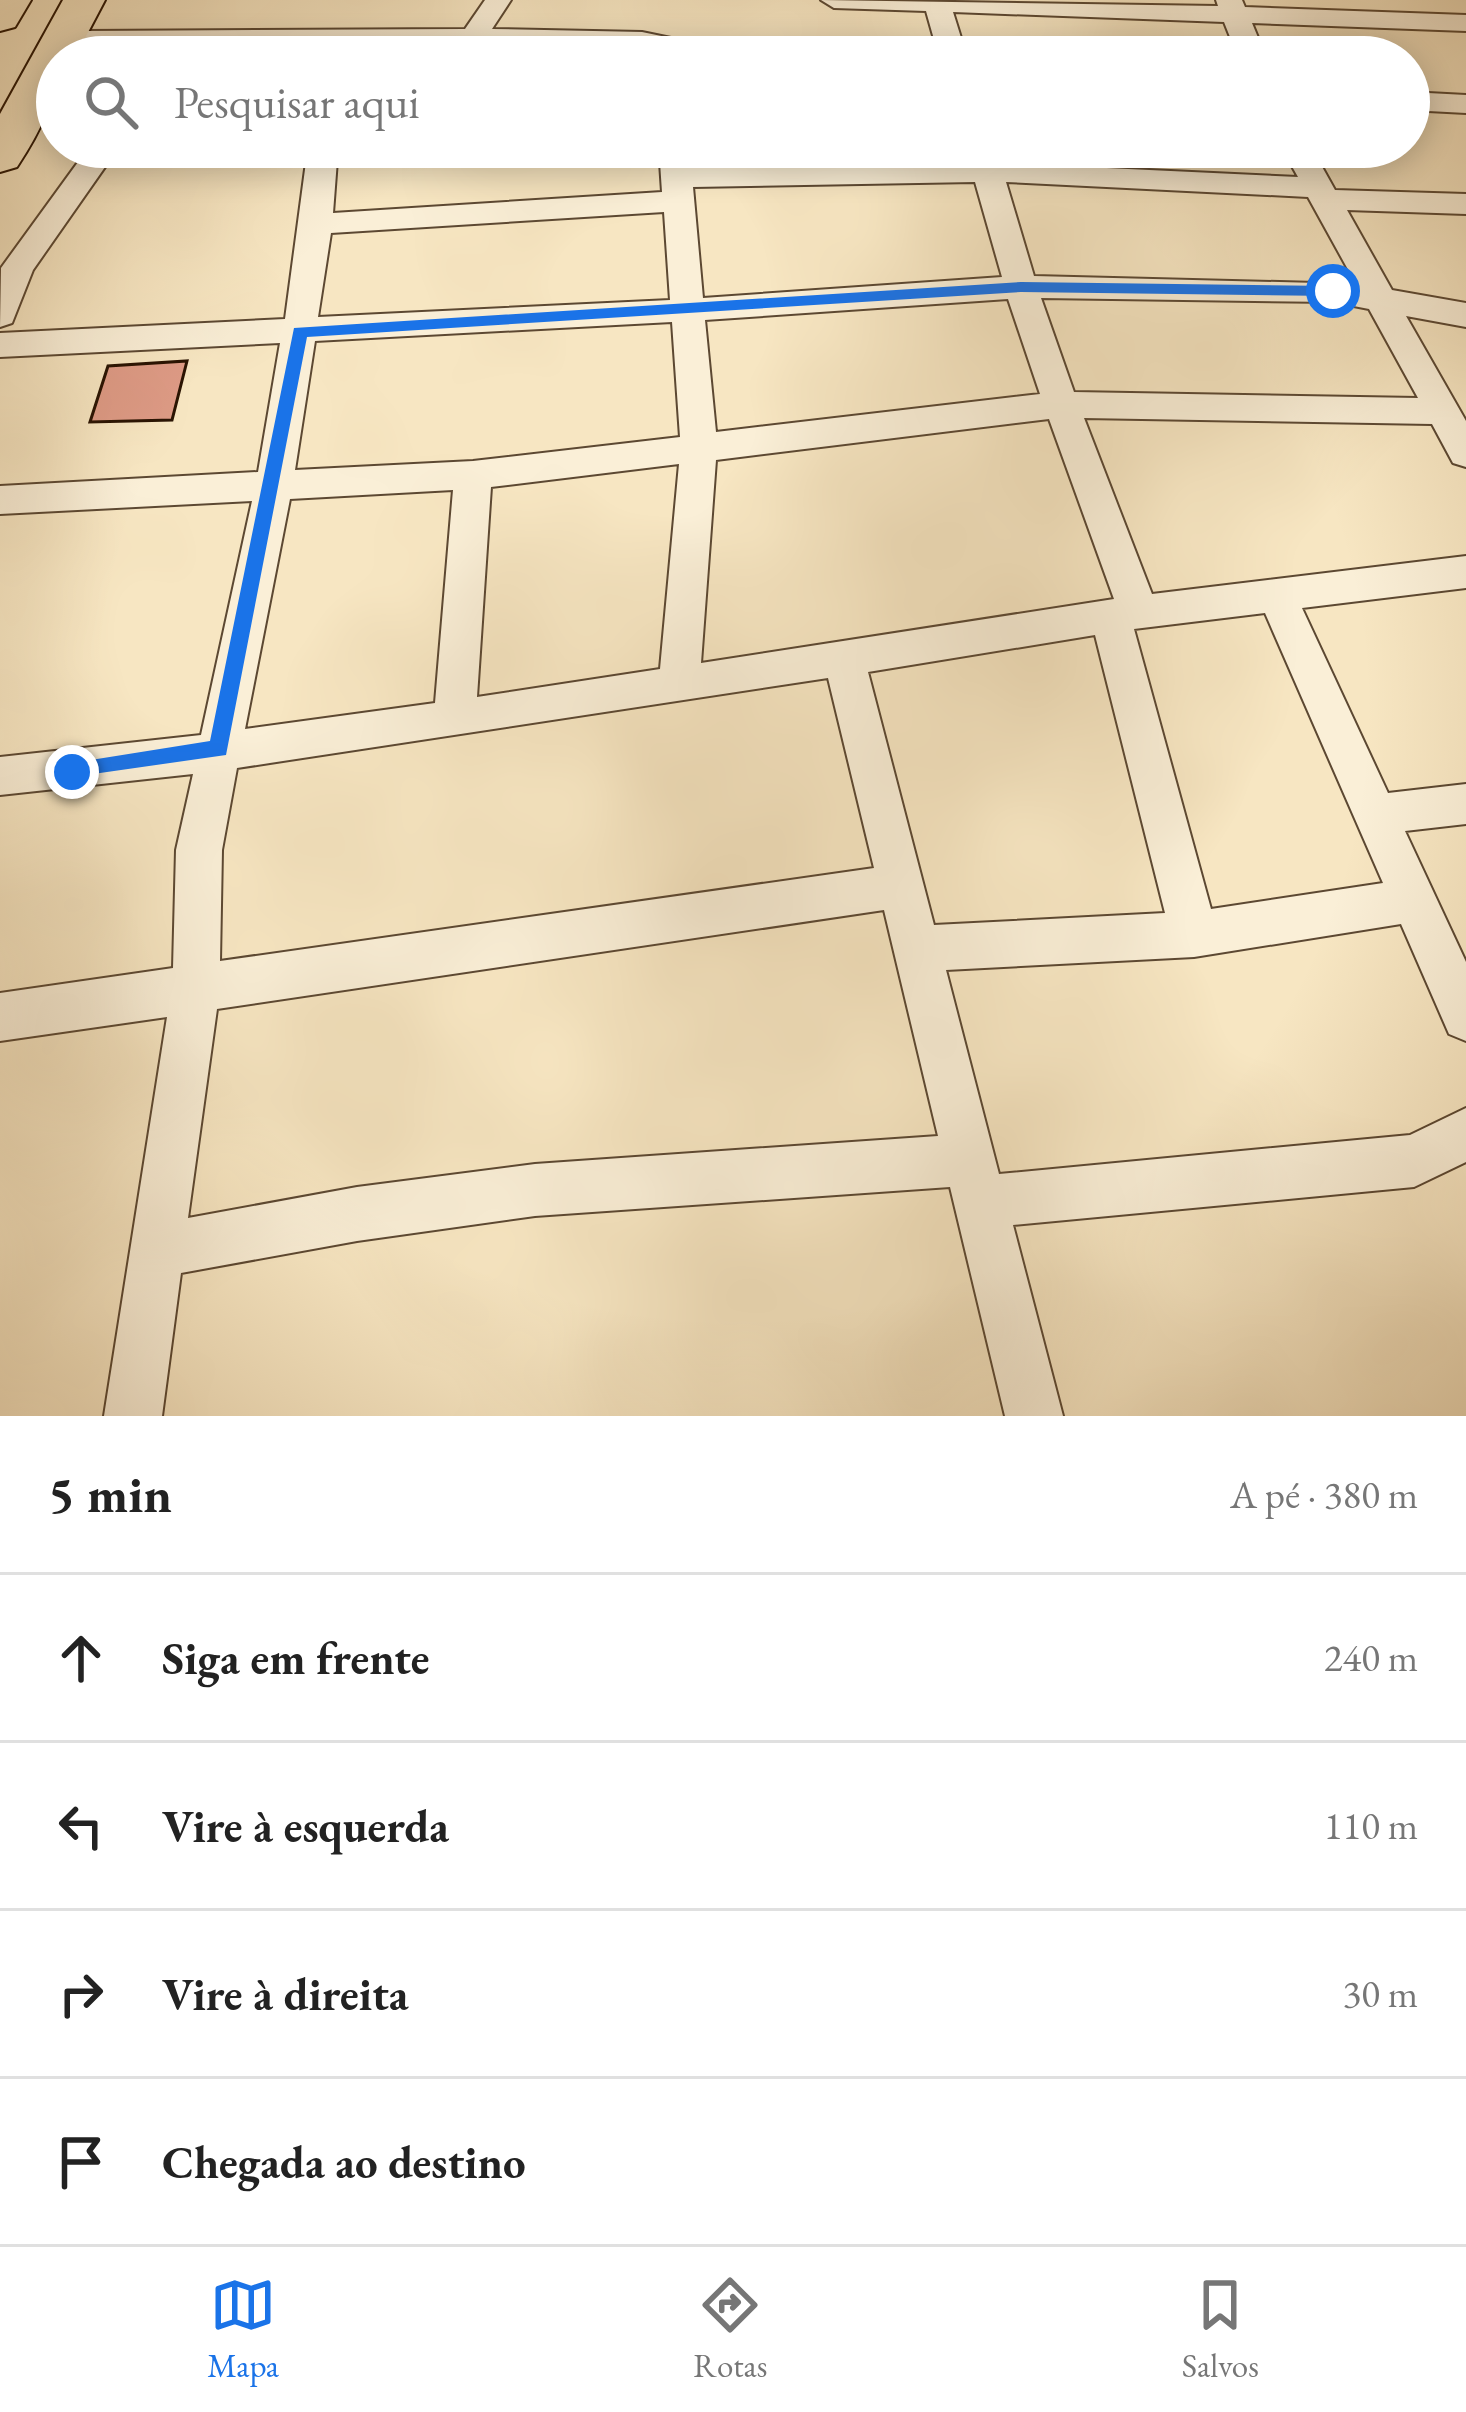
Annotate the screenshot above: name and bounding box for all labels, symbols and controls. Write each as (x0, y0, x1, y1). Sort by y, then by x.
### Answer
search box (36, 36, 1430, 168)
icon: search (78, 69, 144, 135)
text: Pesquisar aqui (174, 73, 420, 131)
route start (1306, 264, 1360, 318)
route end (45, 745, 99, 799)
text: 5 min (48, 1461, 172, 1527)
text: A pé · 380 m (1230, 1469, 1418, 1520)
icon: ahead (48, 1625, 114, 1691)
text: Siga em frente (162, 1629, 430, 1687)
text: 240 m (1324, 1632, 1418, 1683)
icon: left (48, 1793, 114, 1859)
text: Vire à esquerda (162, 1797, 449, 1855)
text: 110 m (1324, 1800, 1418, 1851)
icon: right (48, 1961, 114, 2027)
text: Vire à direita (162, 1965, 409, 2023)
text: 30 m (1342, 1968, 1418, 2019)
icon: arrive (48, 2129, 114, 2195)
text: Chegada ao destino (162, 2133, 526, 2191)
tab: Mapa (207, 2272, 279, 2387)
tab: Rotas (693, 2272, 767, 2387)
tab: Salvos (1182, 2272, 1259, 2387)

